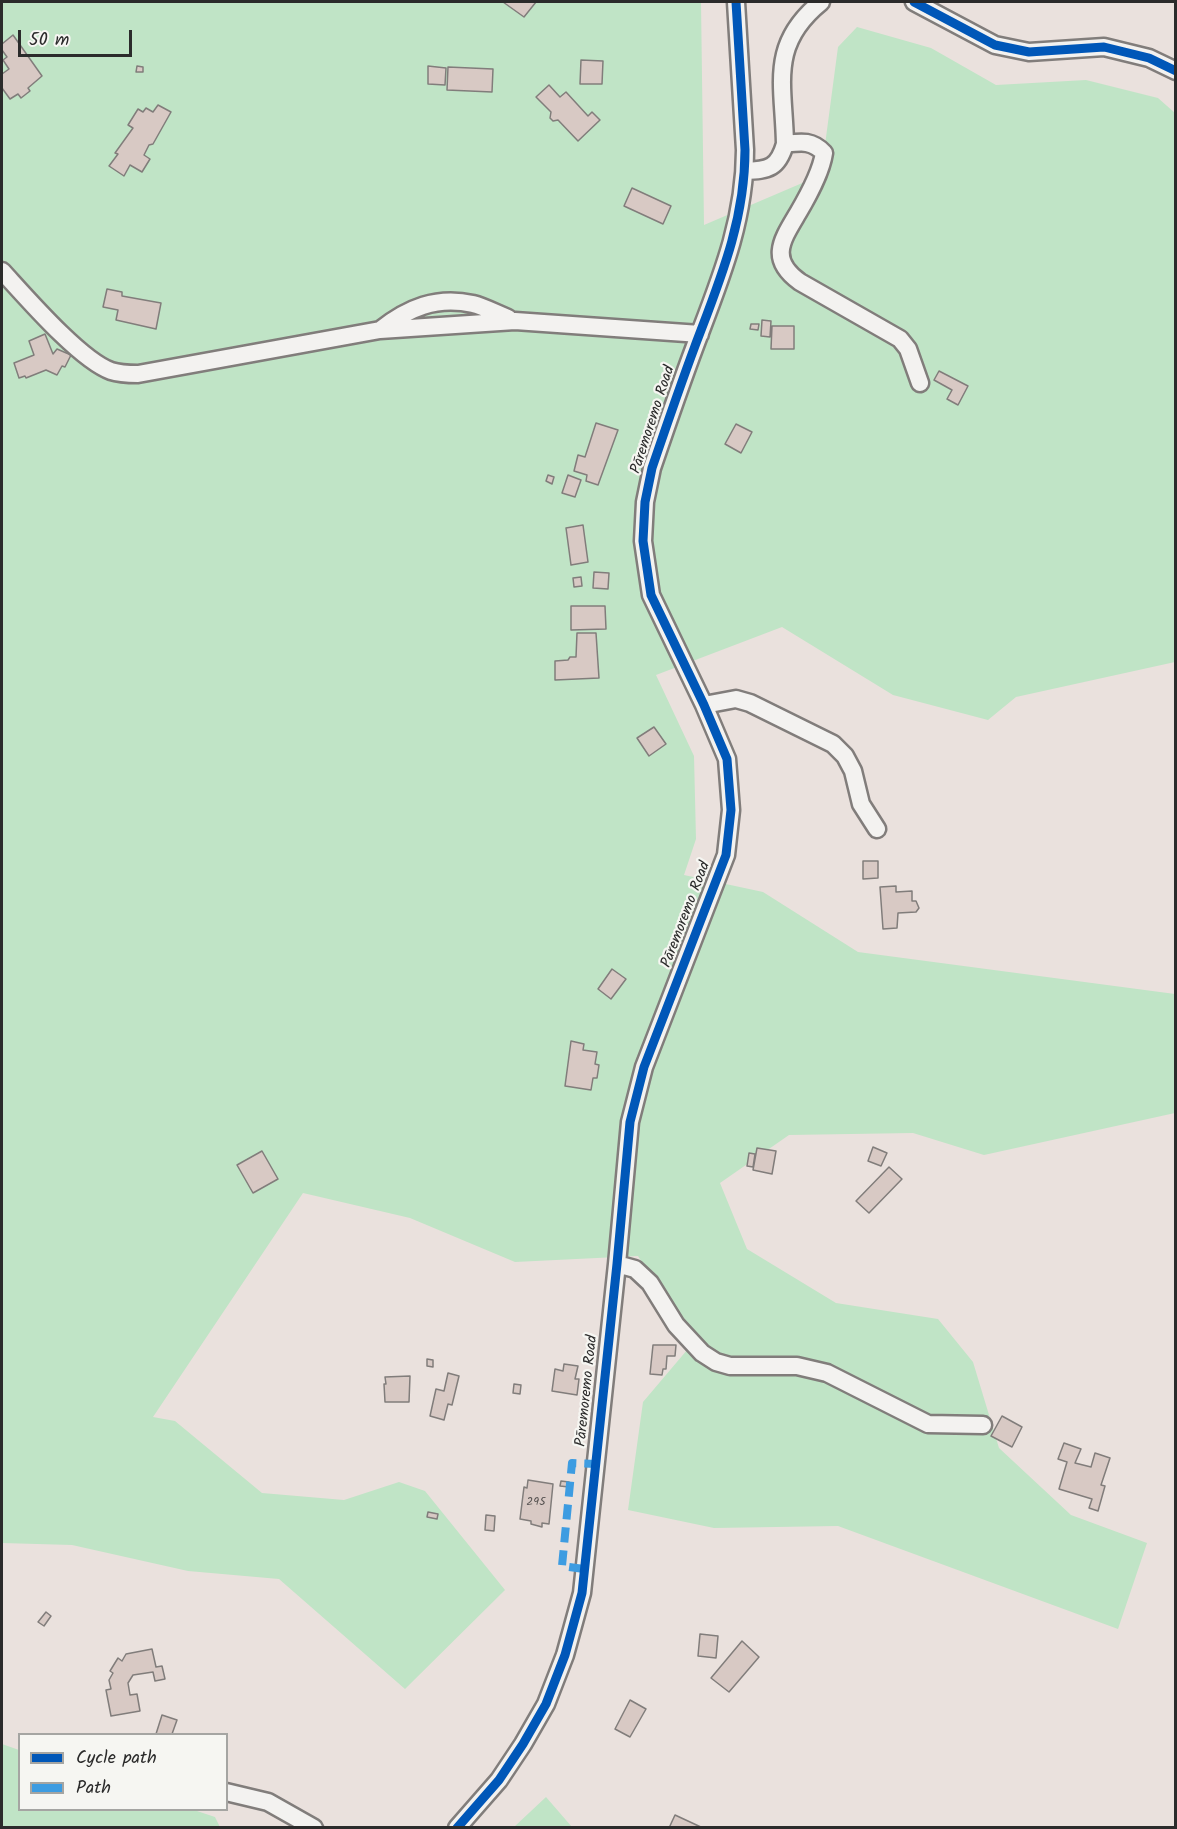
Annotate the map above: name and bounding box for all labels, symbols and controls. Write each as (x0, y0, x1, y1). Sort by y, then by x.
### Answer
scale bar (21, 18, 135, 56)
text: 50 m (29, 26, 69, 55)
street label: Pāremoremo Road (628, 364, 680, 476)
street label: Pāremoremo Road (658, 859, 716, 971)
street label: Pāremoremo Road (573, 1334, 603, 1448)
house number: 295 (526, 1496, 546, 1510)
legend (18, 1733, 228, 1811)
text: Cycle path (76, 1744, 157, 1773)
text: Path (76, 1774, 111, 1803)

